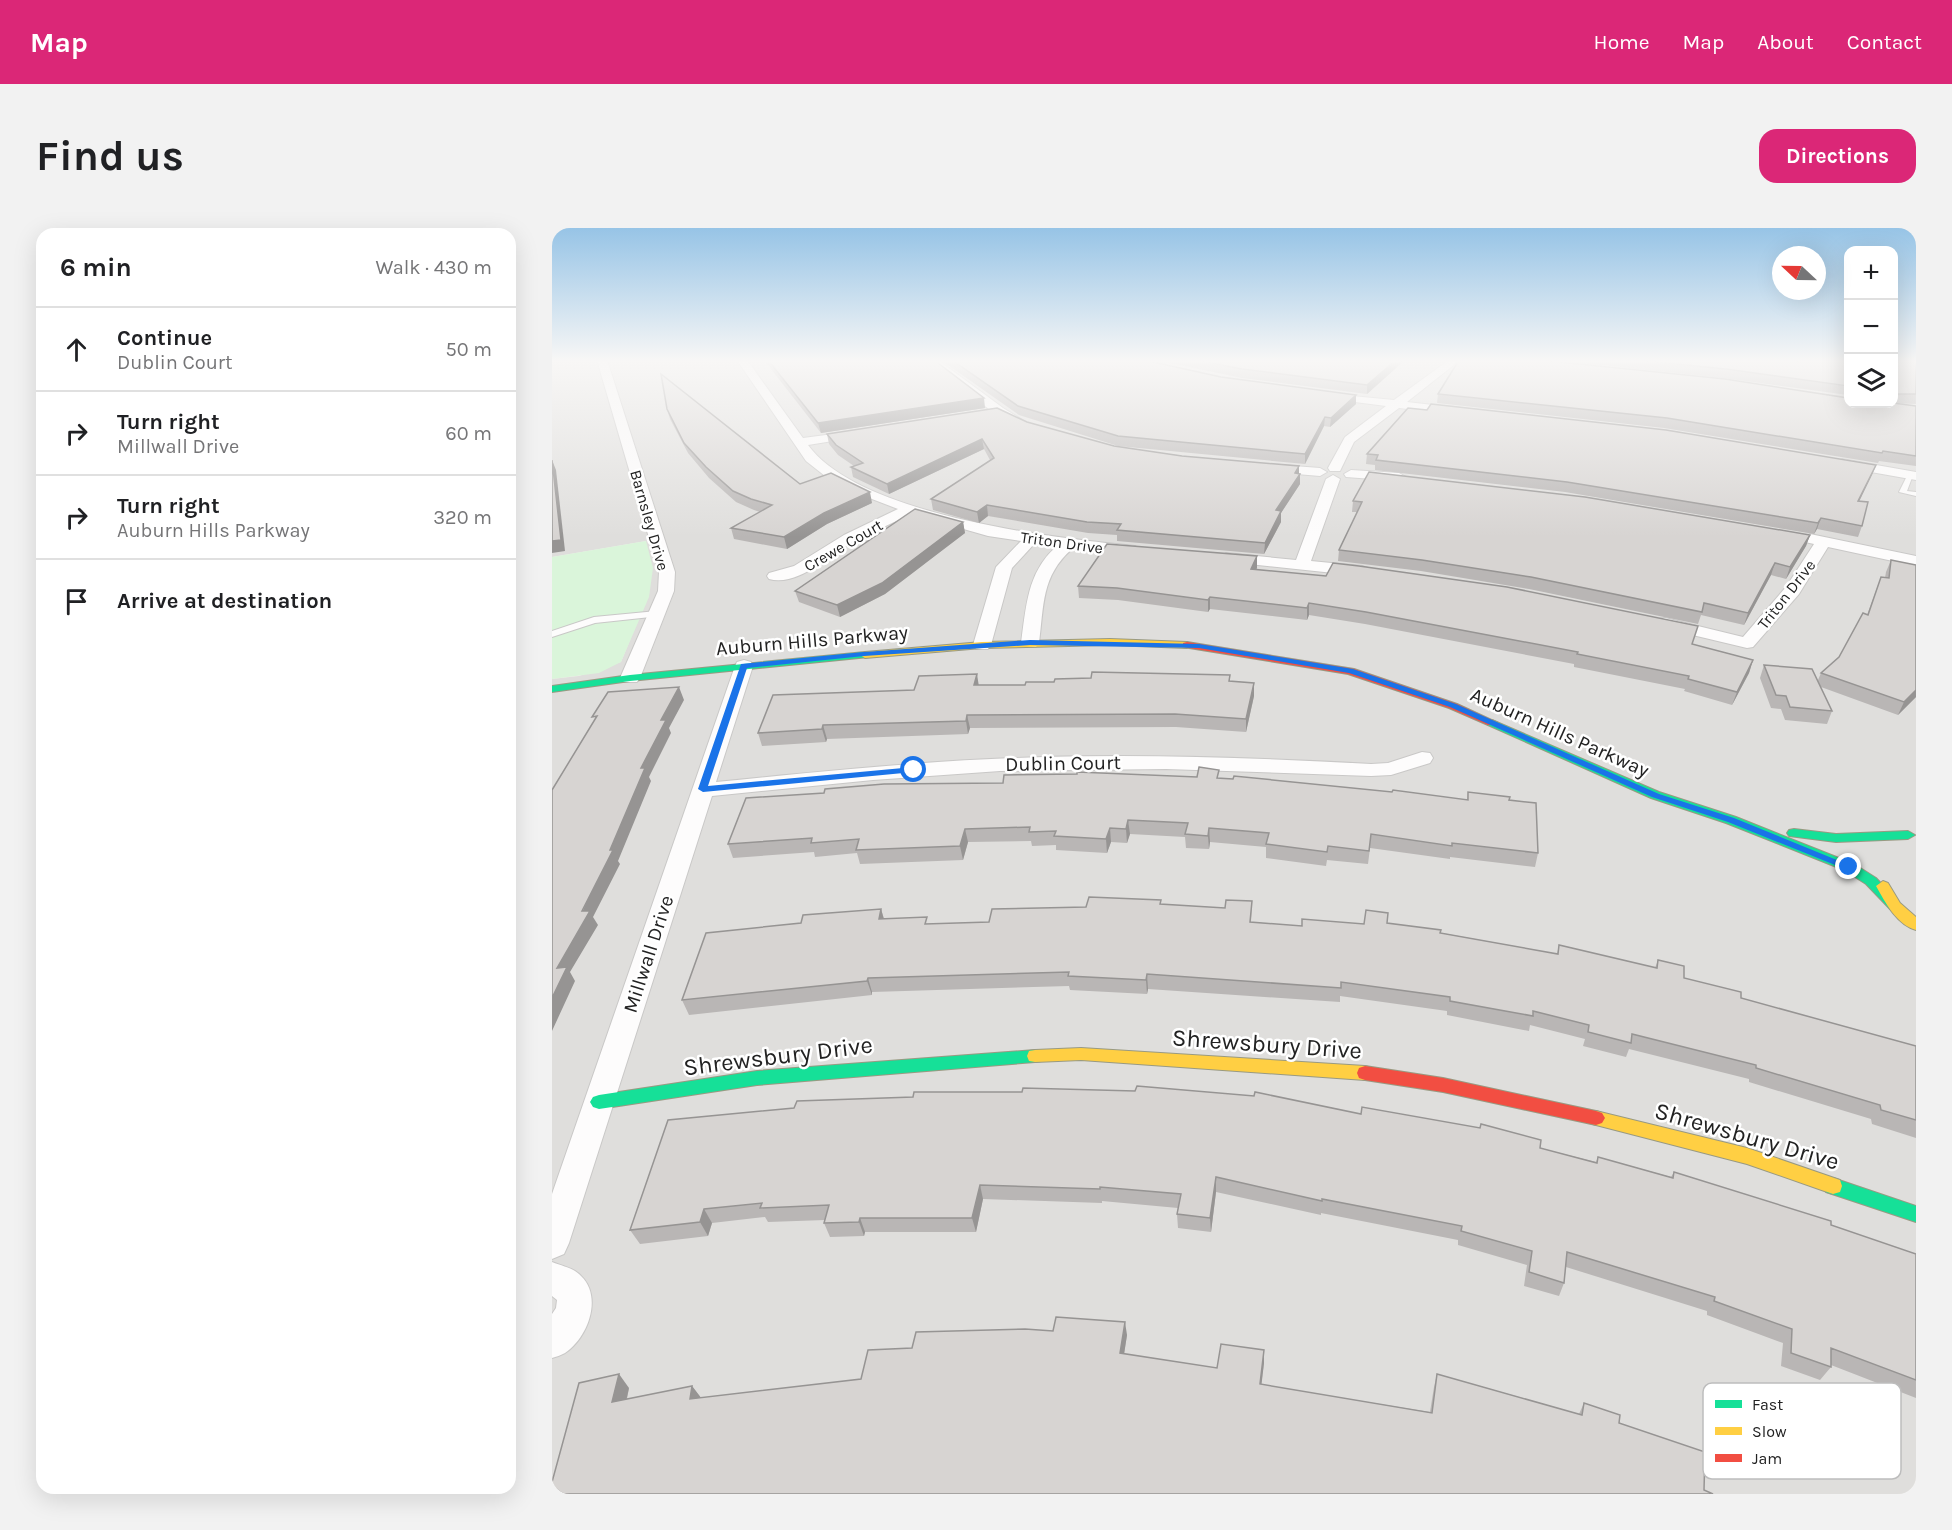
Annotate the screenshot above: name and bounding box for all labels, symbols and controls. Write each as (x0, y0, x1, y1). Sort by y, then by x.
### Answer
text: Map (30, 26, 88, 59)
text: Home (1594, 30, 1650, 54)
text: Map (1683, 30, 1724, 54)
text: About (1757, 30, 1814, 54)
text: Contact (1847, 30, 1922, 54)
button: Directions (1759, 129, 1916, 183)
text: Find us (36, 131, 184, 181)
north arrow (1772, 246, 1826, 300)
map controls (1844, 246, 1898, 408)
button: + (1844, 246, 1898, 300)
text: 6 min (60, 252, 132, 283)
text: Walk · 430 m (376, 256, 492, 279)
button: − (1844, 300, 1898, 354)
text: Continue (117, 325, 212, 351)
icon: ahead (60, 333, 93, 366)
text: 50 m (445, 338, 492, 361)
text: Dublin Court (117, 351, 233, 374)
button: layers (1844, 354, 1898, 408)
text: Turn right (117, 409, 220, 435)
icon: right (60, 417, 93, 450)
text: 60 m (445, 422, 492, 445)
text: Millwall Drive (117, 435, 239, 458)
street label: Barnsley Drive (626, 468, 673, 573)
text: Turn right (117, 493, 220, 519)
icon: right (60, 501, 93, 534)
text: 320 m (433, 506, 492, 529)
street label: Crewe Court (801, 515, 886, 576)
text: Auburn Hills Parkway (117, 519, 310, 542)
street label: Triton Drive (1020, 527, 1104, 558)
street label: Triton Drive (1753, 556, 1819, 633)
icon: arrive (60, 585, 93, 618)
text: Arrive at destination (117, 588, 332, 614)
street label: Auburn Hills Parkway (715, 621, 909, 660)
street label: Auburn Hills Parkway (1467, 683, 1653, 782)
street label: Dublin Court (1005, 751, 1121, 776)
route start (900, 756, 926, 782)
route end (1835, 853, 1861, 879)
street label: Millwall Drive (619, 892, 678, 1016)
street label: Shrewsbury Drive (1171, 1023, 1363, 1065)
street label: Shrewsbury Drive (682, 1031, 874, 1081)
street label: Shrewsbury Drive (1652, 1096, 1842, 1176)
legend (1703, 1383, 1901, 1479)
text: Fast (1752, 1395, 1783, 1414)
text: Slow (1752, 1422, 1787, 1441)
text: Jam (1752, 1449, 1782, 1468)

